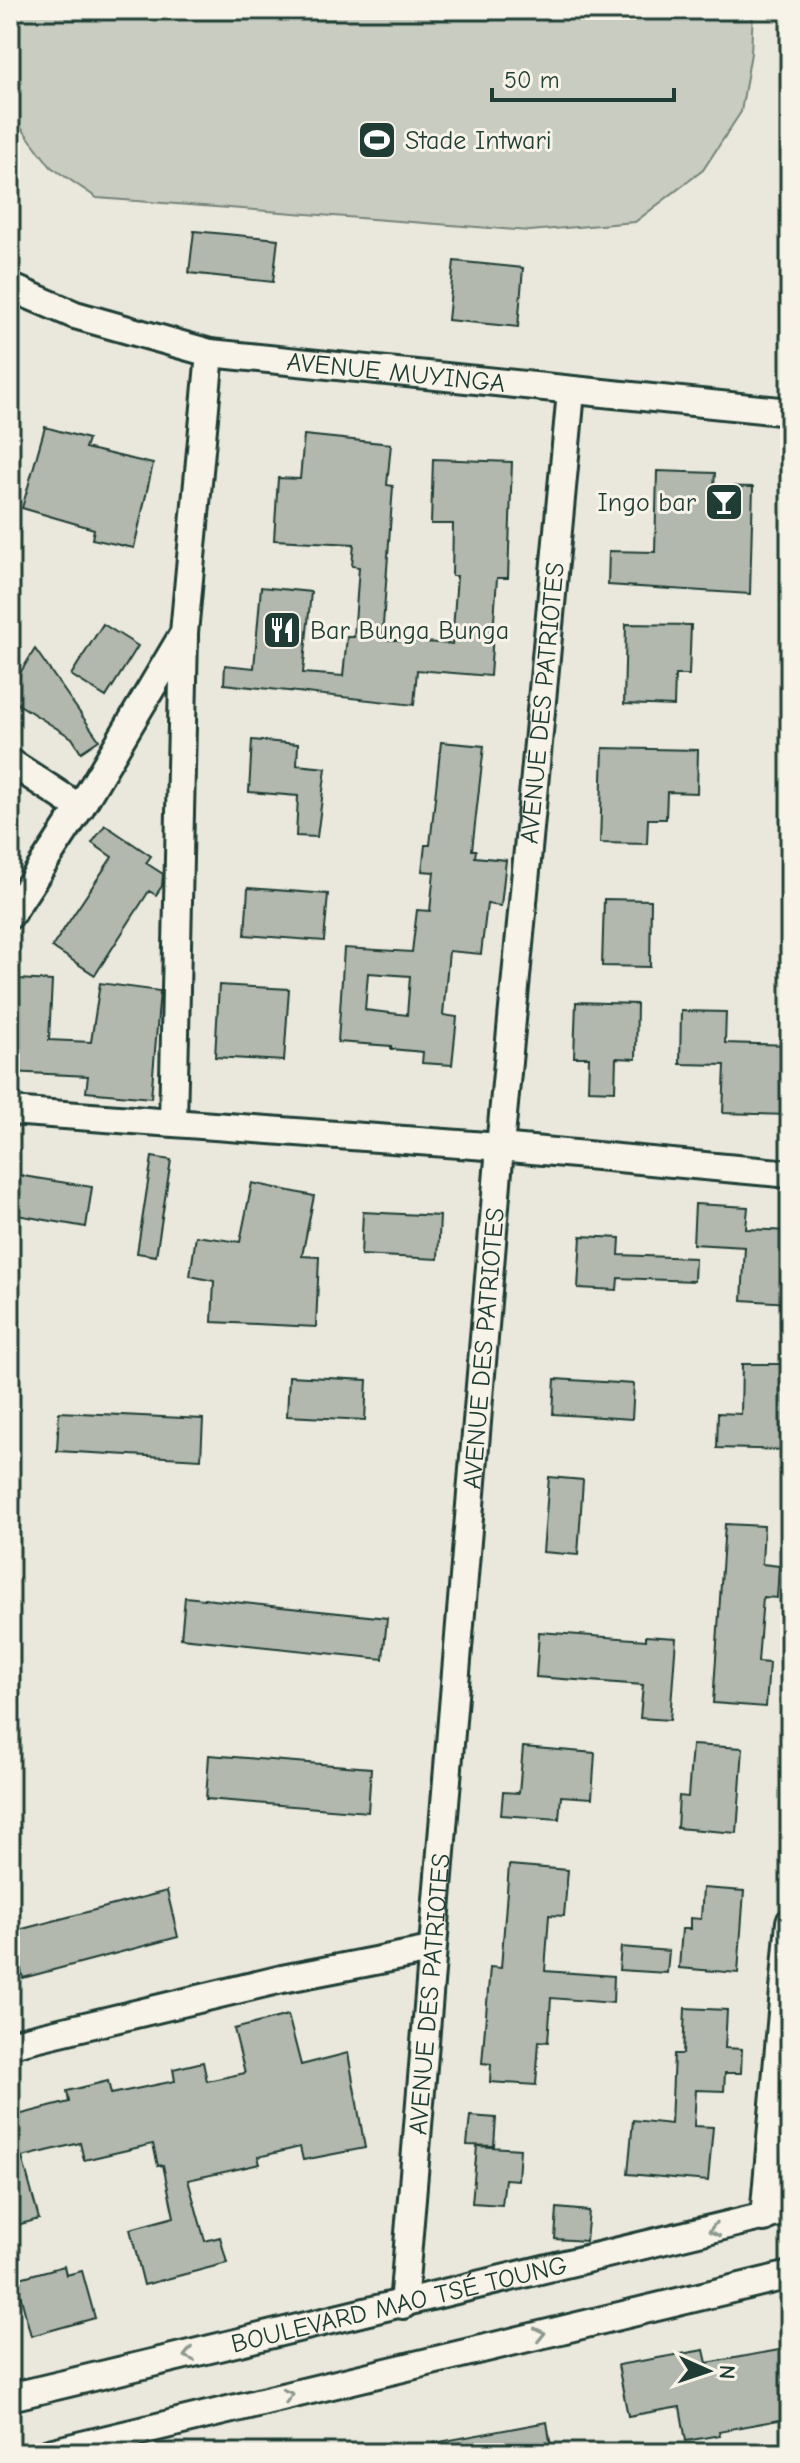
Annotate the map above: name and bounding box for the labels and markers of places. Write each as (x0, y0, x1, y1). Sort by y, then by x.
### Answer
sports icon: Stade Intwari (356, 119, 398, 161)
place label: Stade Intwari (405, 126, 552, 156)
bar icon: Ingo bar (703, 481, 745, 523)
place label: Ingo bar (598, 488, 697, 518)
restaurant icon: Bar Bunga Bunga (261, 609, 303, 651)
place label: Bar Bunga Bunga (310, 616, 509, 646)

